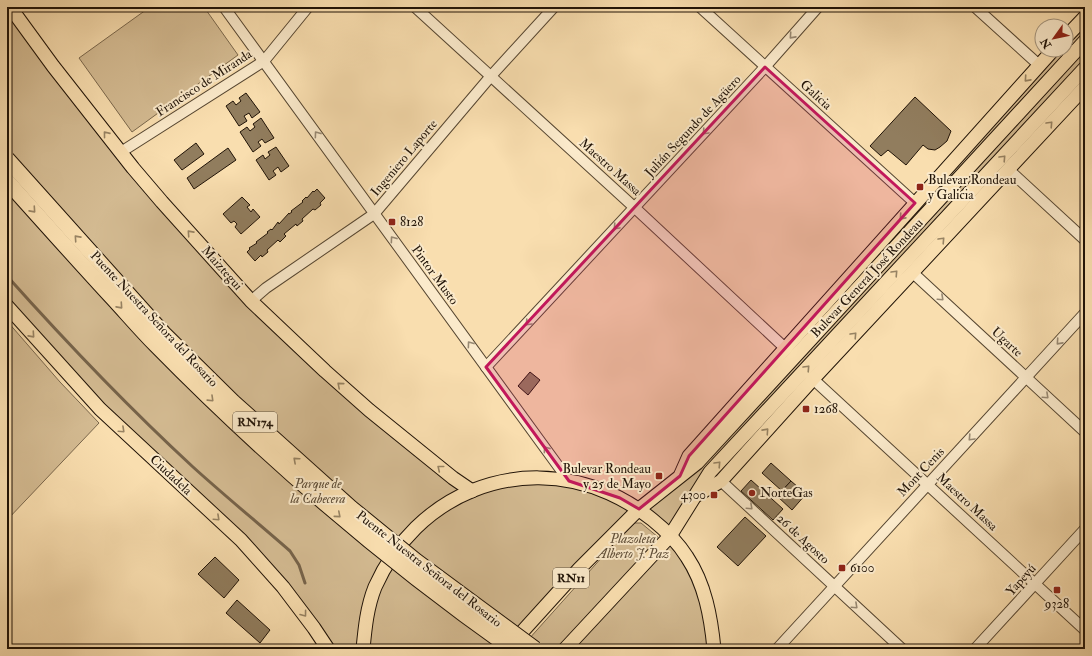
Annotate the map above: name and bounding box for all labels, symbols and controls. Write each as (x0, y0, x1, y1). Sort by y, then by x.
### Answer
north arrow (1034, 18, 1074, 58)
one-way arrow (790, 31, 797, 39)
text: N (1037, 35, 1055, 52)
street label: Francisco de Miranda (153, 46, 256, 120)
street label: Julián Segundo de Agüero (641, 72, 744, 181)
one-way arrow (1024, 74, 1031, 81)
street label: Galicia (797, 77, 836, 114)
street label: Ingeniero Laporte (367, 116, 442, 200)
one-way arrow (1045, 121, 1053, 129)
one-way arrow (702, 127, 710, 135)
one-way arrow (104, 131, 111, 138)
one-way arrow (314, 131, 322, 138)
street label: Maestro Massa (576, 135, 645, 199)
one-way arrow (998, 155, 1005, 162)
place label: Bulevar Rondeau y Galicia (928, 172, 1017, 204)
marker: Bulevar Rondeau y Galicia (915, 182, 925, 192)
one-way arrow (28, 205, 36, 213)
one-way arrow (900, 212, 907, 220)
place label: 8128 (400, 214, 423, 230)
street label: Bulevar General José Rondeau (808, 215, 927, 341)
marker: 8128 (387, 217, 397, 227)
one-way arrow (614, 223, 621, 230)
one-way arrow (188, 230, 195, 237)
one-way arrow (75, 235, 82, 242)
one-way arrow (391, 237, 398, 244)
one-way arrow (937, 237, 945, 245)
street label: Pintor Musto (408, 242, 462, 308)
street label: Maiztegui (198, 243, 246, 294)
street label: Puente Nuestra Señora del Rosario (87, 248, 221, 390)
one-way arrow (890, 270, 898, 278)
one-way arrow (936, 293, 944, 301)
one-way arrow (116, 302, 123, 309)
one-way arrow (526, 318, 533, 325)
street label: Ugarte (988, 324, 1026, 361)
one-way arrow (28, 330, 35, 338)
one-way arrow (849, 332, 857, 340)
one-way arrow (1056, 337, 1063, 345)
one-way arrow (468, 342, 475, 349)
one-way arrow (802, 366, 809, 373)
one-way arrow (338, 382, 345, 389)
one-way arrow (1041, 391, 1049, 399)
one-way arrow (206, 394, 214, 402)
place label: 1268 (814, 401, 838, 417)
marker: 1268 (801, 404, 811, 414)
road number: RN174 (233, 412, 277, 432)
one-way arrow (117, 425, 125, 432)
one-way arrow (762, 428, 769, 436)
one-way arrow (969, 433, 976, 440)
street label: Mont Cenis (894, 444, 948, 500)
one-way arrow (544, 447, 551, 454)
street label: Ciudadela (147, 451, 196, 499)
one-way arrow (293, 457, 301, 464)
place label: Bulevar Rondeau y 25 de Mayo (563, 461, 651, 493)
one-way arrow (713, 461, 721, 469)
one-way arrow (438, 466, 445, 473)
street label: Maestro Massa (933, 470, 1001, 535)
marker: Bulevar Rondeau y 25 de Mayo (654, 471, 664, 481)
park label: Parque de la Cabecera (289, 476, 346, 507)
place label: NorteGas (760, 485, 813, 501)
place label: 4300 (681, 487, 706, 503)
marker: NorteGas (747, 488, 757, 498)
marker: 4300 (709, 490, 719, 500)
one-way arrow (745, 503, 753, 510)
street label: Puente Nuestra Señora del Rosario (353, 507, 505, 631)
one-way arrow (334, 511, 341, 518)
street label: 26 de Agosto (773, 511, 833, 567)
one-way arrow (212, 513, 220, 521)
park label: Plazoleta Alberto J. Paz (595, 531, 669, 562)
place label: 6100 (850, 560, 874, 576)
street label: Yapeyú (1002, 560, 1040, 600)
marker: 6100 (837, 563, 847, 573)
road number: RN11 (553, 568, 589, 588)
marker: 9328 (1052, 585, 1062, 595)
place label: 9328 (1044, 596, 1069, 612)
one-way arrow (850, 601, 858, 608)
one-way arrow (299, 610, 306, 617)

